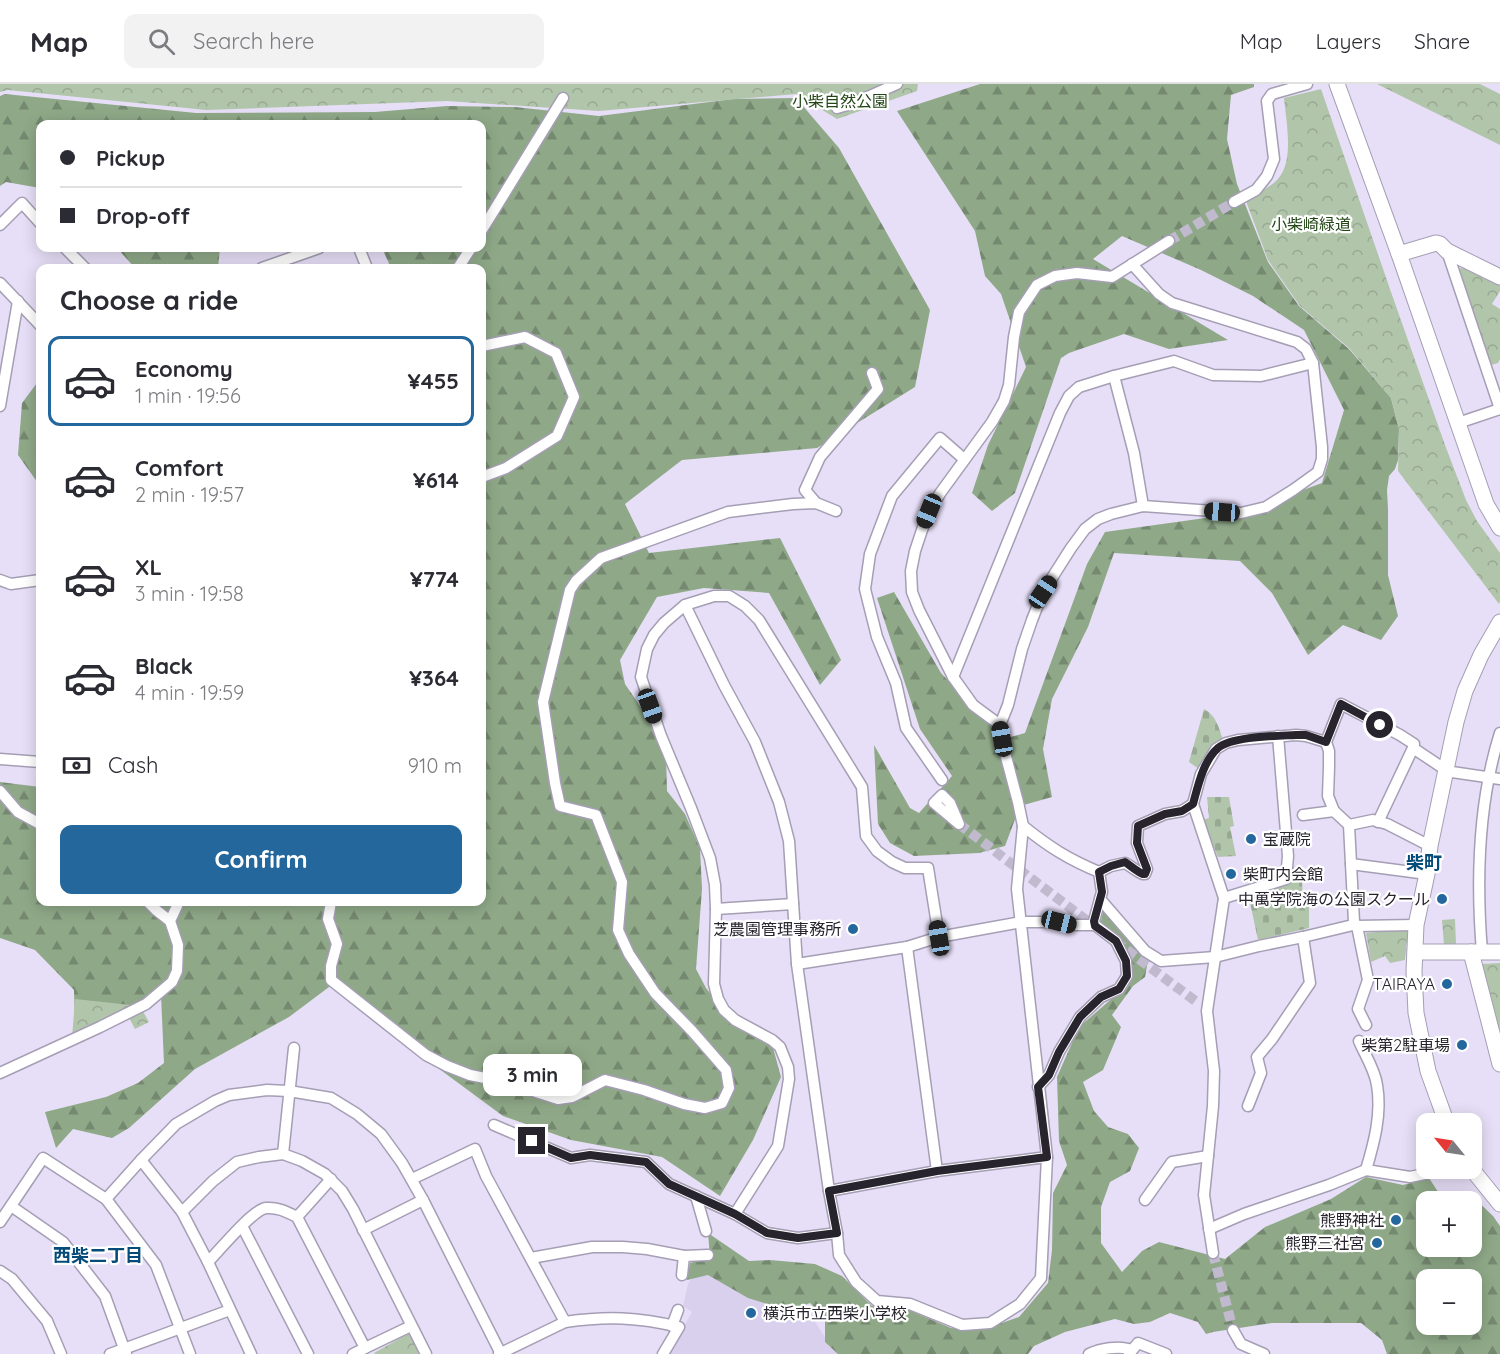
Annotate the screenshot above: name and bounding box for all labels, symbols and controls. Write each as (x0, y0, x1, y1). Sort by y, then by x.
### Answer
search box (124, 14, 544, 68)
text: Map (30, 24, 88, 59)
icon: search (145, 25, 178, 58)
text: Search here (193, 27, 315, 55)
text: Map (1240, 28, 1283, 54)
text: Layers (1316, 28, 1381, 54)
text: Share (1414, 28, 1470, 54)
park label: 小柴自然公園 (792, 91, 888, 111)
text: Pickup (96, 144, 165, 172)
text: Drop-off (96, 202, 190, 230)
park label: 小柴崎緑道 (1271, 214, 1351, 234)
text: Choose a ride (60, 283, 238, 317)
icon: car (63, 354, 117, 408)
text: Economy (135, 355, 233, 383)
text: ¥455 (408, 367, 459, 395)
text: 1 min · 19:56 (135, 383, 241, 408)
icon: car (63, 453, 117, 507)
text: Comfort (135, 454, 224, 482)
text: ¥614 (413, 466, 459, 494)
text: 2 min · 19:57 (135, 482, 244, 507)
car (914, 491, 944, 531)
car (1203, 502, 1241, 522)
icon: car (63, 552, 117, 606)
text: XL (135, 553, 162, 581)
text: ¥774 (410, 565, 459, 593)
car (1025, 572, 1061, 612)
text: 3 min · 19:58 (135, 581, 244, 606)
icon: car (63, 651, 117, 705)
text: Black (135, 652, 193, 680)
text: ¥364 (409, 664, 459, 692)
text: 4 min · 19:59 (135, 680, 244, 705)
car (635, 686, 665, 726)
route start (1366, 711, 1393, 738)
car (990, 720, 1014, 758)
icon: cash (60, 749, 93, 782)
text: Cash (108, 751, 159, 779)
text: 910 m (408, 753, 462, 778)
button: Confirm (60, 825, 462, 894)
place label: 宝蔵院 (1263, 829, 1311, 849)
marker: 宝蔵院 (1244, 832, 1258, 846)
district label: 柴町 (1406, 851, 1442, 874)
place label: 柴町内会館 (1243, 864, 1323, 884)
marker: 柴町内会館 (1224, 867, 1238, 881)
place label: 中萬学院海の公園スクール (1238, 889, 1430, 909)
marker: 中萬学院海の公園スクール (1435, 892, 1449, 906)
car (1039, 909, 1079, 935)
place label: 芝農園管理事務所 (713, 919, 841, 939)
car (927, 919, 951, 957)
marker: 芝農園管理事務所 (846, 922, 860, 936)
place label: TAIRAYA (1373, 974, 1435, 994)
marker: TAIRAYA (1440, 977, 1454, 991)
place label: 柴第2駐車場 (1361, 1035, 1450, 1055)
marker: 柴第2駐車場 (1455, 1038, 1469, 1052)
callout: 3 min (482, 1054, 582, 1096)
text: 3 min (507, 1062, 558, 1087)
north arrow (1416, 1113, 1482, 1179)
map controls (1416, 1113, 1482, 1335)
route end (518, 1127, 545, 1154)
button: + (1416, 1191, 1482, 1257)
place label: 熊野神社 (1320, 1210, 1384, 1230)
marker: 熊野神社 (1389, 1213, 1403, 1227)
place label: 熊野三社宮 (1285, 1233, 1365, 1253)
marker: 熊野三社宮 (1370, 1236, 1384, 1250)
district label: 西柴二丁目 (53, 1244, 143, 1267)
button: − (1416, 1269, 1482, 1335)
place label: 横浜市立西柴小学校 (763, 1303, 907, 1323)
marker: 横浜市立西柴小学校 (744, 1306, 758, 1320)

